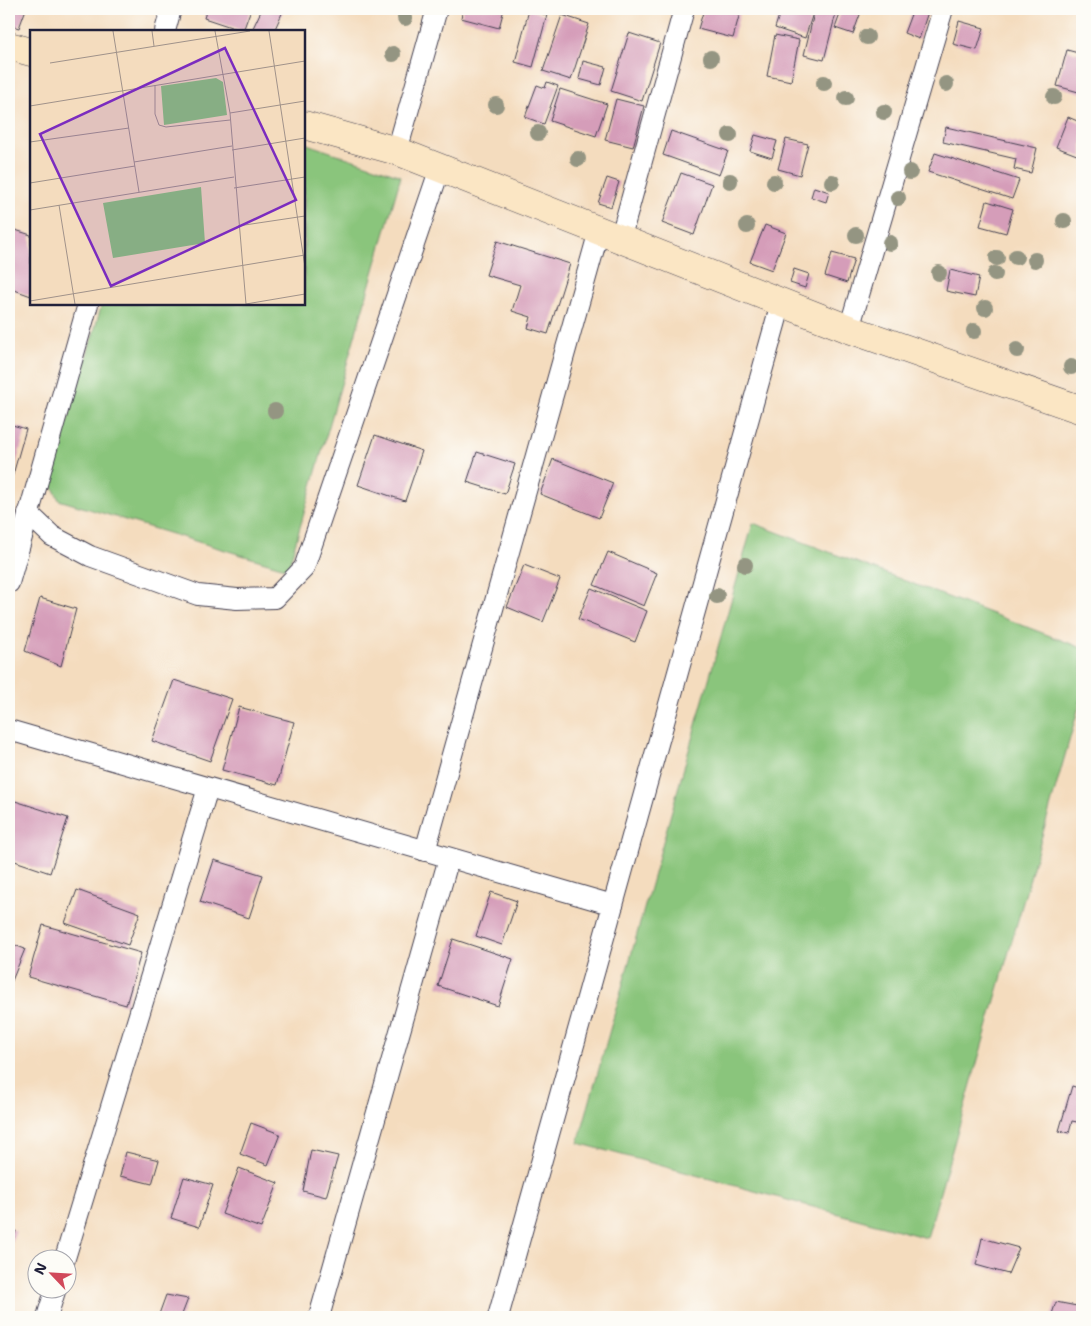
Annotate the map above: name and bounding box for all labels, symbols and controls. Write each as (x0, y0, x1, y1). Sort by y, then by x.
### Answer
inset map (30, 30, 305, 305)
north arrow (28, 1248, 78, 1298)
text: N (30, 1260, 51, 1277)

